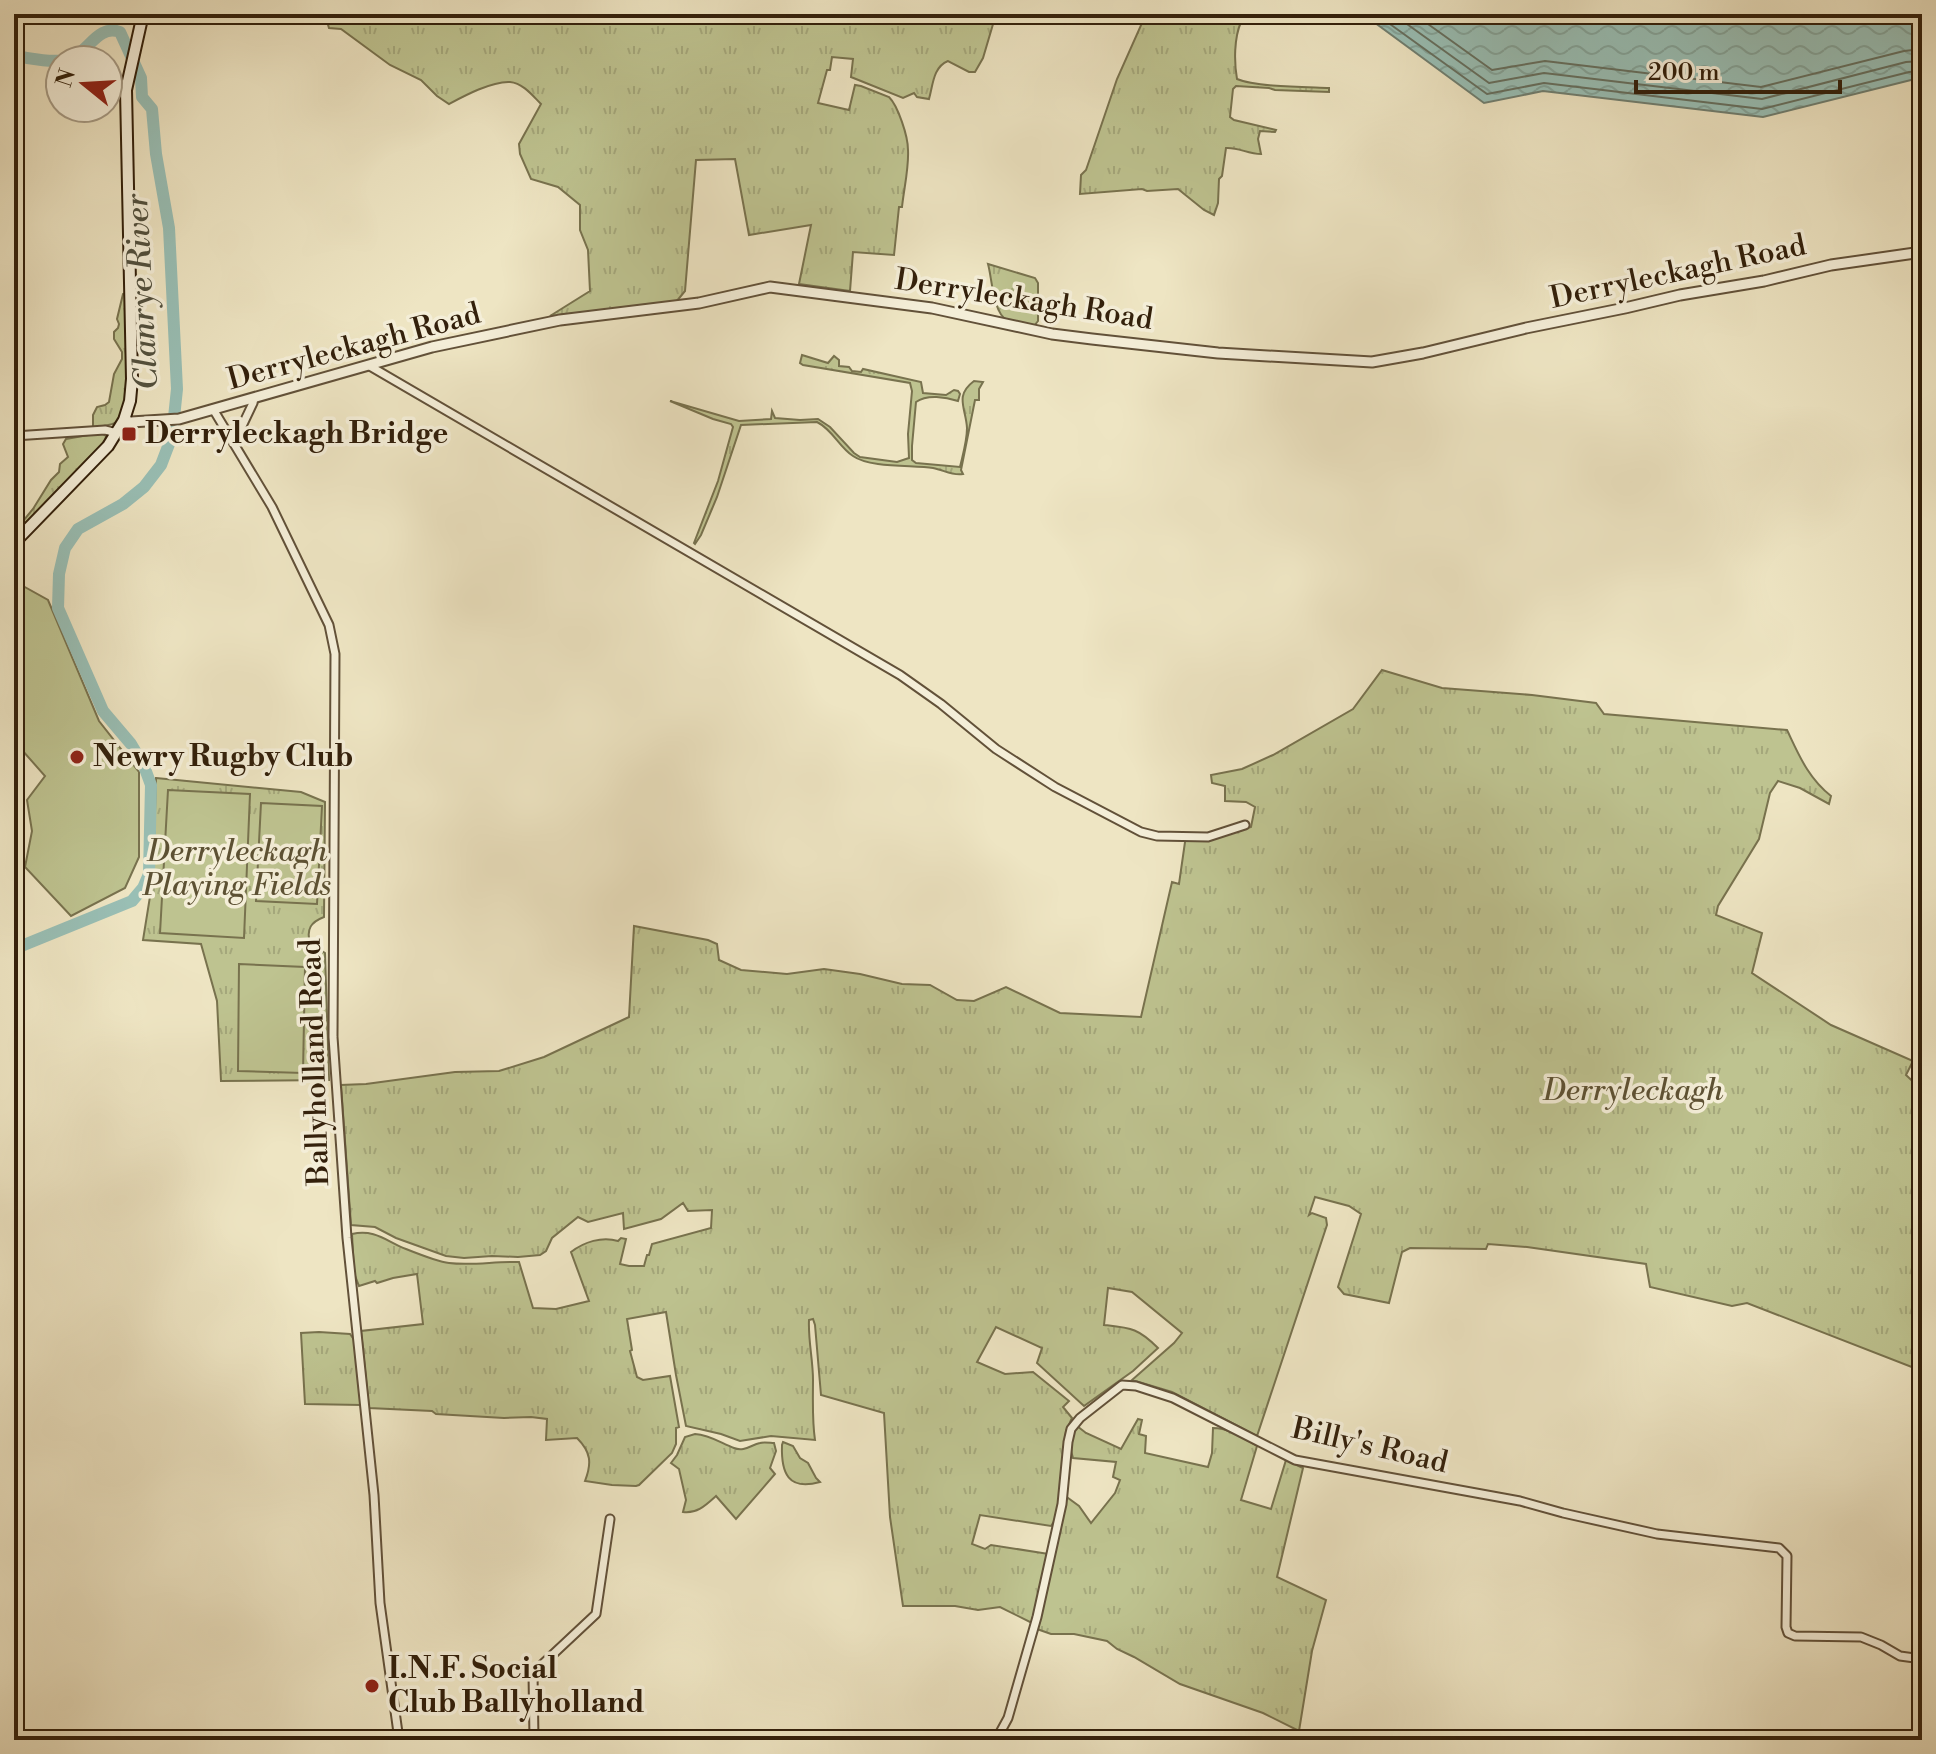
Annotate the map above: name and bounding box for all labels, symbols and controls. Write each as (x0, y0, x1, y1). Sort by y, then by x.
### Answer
north arrow (44, 44, 124, 124)
scale bar (1636, 44, 1840, 94)
text: 200 m (1648, 58, 1719, 88)
text: N (51, 65, 82, 91)
water label: Clanrye River (117, 192, 167, 391)
street label: Derryleckagh Road (1547, 226, 1809, 318)
street label: Derryleckagh Road (892, 261, 1156, 339)
street label: Derryleckagh Road (223, 295, 485, 399)
place label: Derryleckagh Bridge (145, 415, 448, 453)
marker: Derryleckagh Bridge (120, 425, 138, 443)
place label: Newry Rugby Club (93, 738, 353, 776)
marker: Newry Rugby Club (68, 748, 86, 766)
park label: Derryleckagh Playing Fields (142, 833, 331, 905)
street label: Ballyholland Road (292, 938, 338, 1187)
park label: Derryleckagh (1542, 1072, 1723, 1110)
street label: Billy's Road (1287, 1409, 1452, 1482)
place label: I.N.F. Social Club Ballyholland (388, 1650, 644, 1722)
marker: I.N.F. Social Club Ballyholland (363, 1677, 381, 1695)

